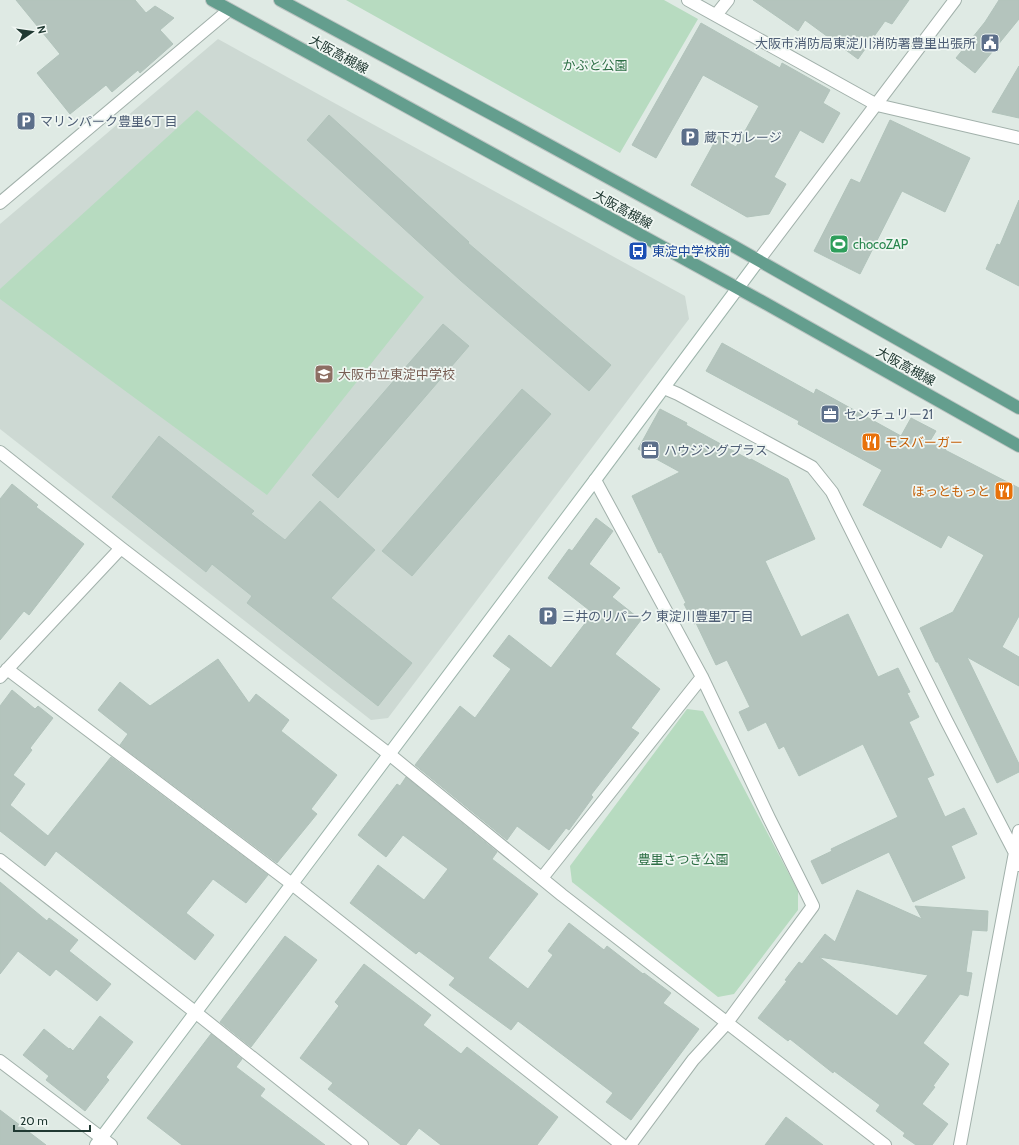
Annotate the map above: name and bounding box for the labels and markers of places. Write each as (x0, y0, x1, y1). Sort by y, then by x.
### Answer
public building icon: 大阪市消防局東淀川消防署豊里出張所 (979, 32, 1001, 54)
place label: 大阪市消防局東淀川消防署豊里出張所 (755, 35, 976, 51)
parking icon: マリンパーク豊里6丁目 (15, 110, 37, 132)
place label: マリンパーク豊里6丁目 (40, 113, 177, 129)
parking icon: 蔵下ガレージ (679, 126, 701, 148)
place label: 蔵下ガレージ (704, 129, 782, 145)
sports icon: chocoZAP (828, 233, 850, 255)
place label: chocoZAP (853, 236, 909, 252)
bus stop icon: 東淀中学校前 (627, 240, 649, 262)
place label: 東淀中学校前 (652, 243, 730, 259)
school or university icon: 大阪市立東淀中学校 (313, 363, 335, 385)
place label: 大阪市立東淀中学校 (338, 366, 455, 382)
office icon: センチュリー21 (819, 403, 841, 425)
place label: センチュリー21 (844, 406, 933, 422)
restaurant icon: モスバーガー (860, 431, 882, 453)
place label: モスバーガー (885, 434, 963, 450)
office icon: ハウジングプラス (639, 439, 661, 461)
place label: ハウジングプラス (664, 442, 768, 458)
restaurant icon: ほっともっと (993, 480, 1015, 502)
place label: ほっともっと (912, 483, 990, 499)
parking icon: 三井のリパーク 東淀川豊里7丁目 (537, 605, 559, 627)
place label: 三井のリパーク 東淀川豊里7丁目 (562, 608, 753, 624)

